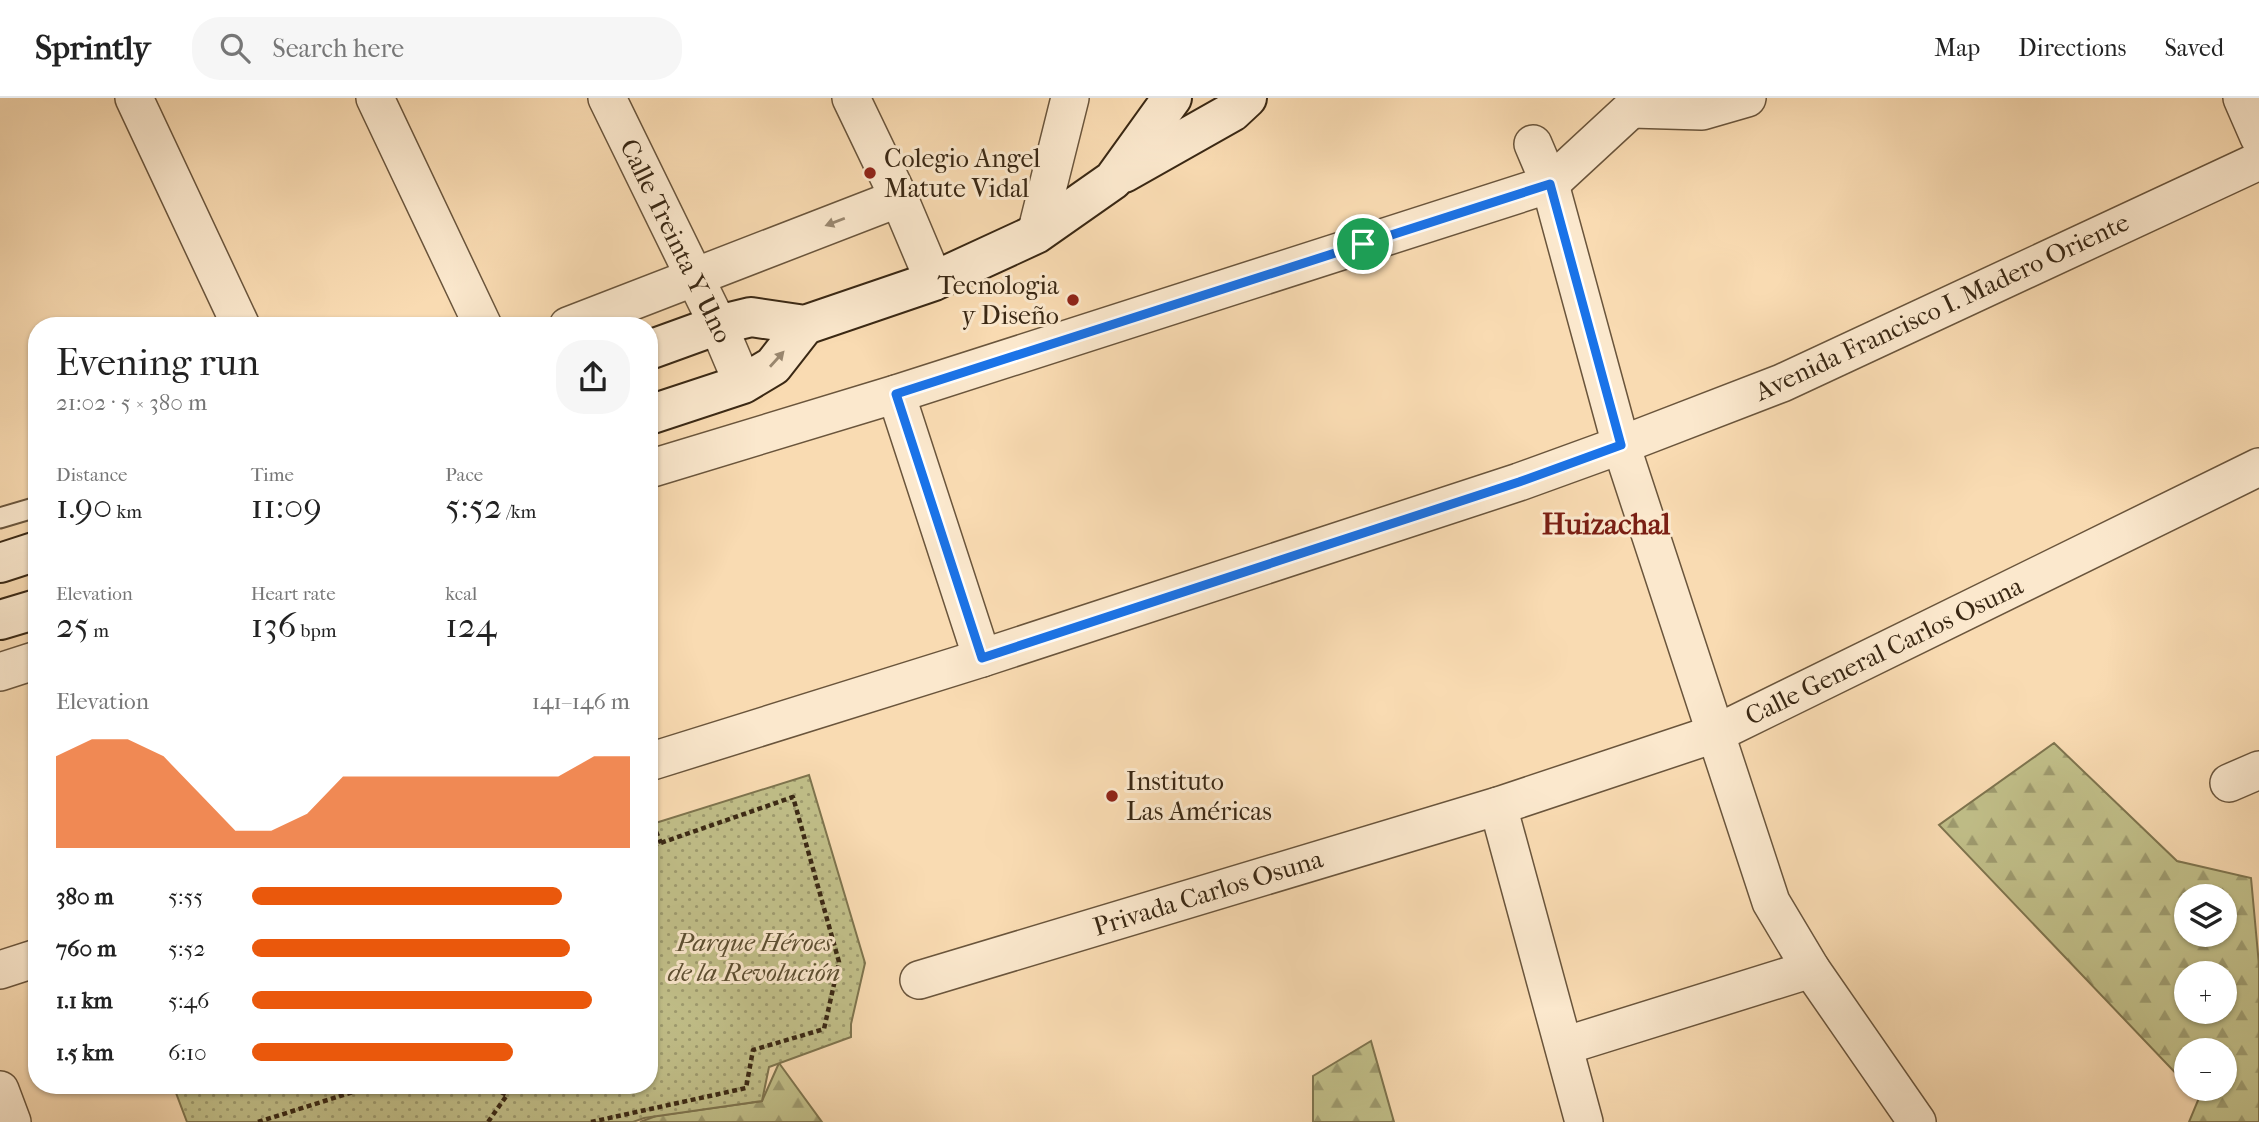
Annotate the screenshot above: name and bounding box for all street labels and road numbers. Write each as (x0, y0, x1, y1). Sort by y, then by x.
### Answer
street label: Calle Treinta Y Uno (613, 134, 739, 348)
street label: Avenida Francisco I. Madero Oriente (1749, 206, 2134, 408)
street label: Calle General Carlos Osuna (1740, 570, 2029, 732)
street label: Privada Carlos Osuna (1090, 843, 1327, 943)

